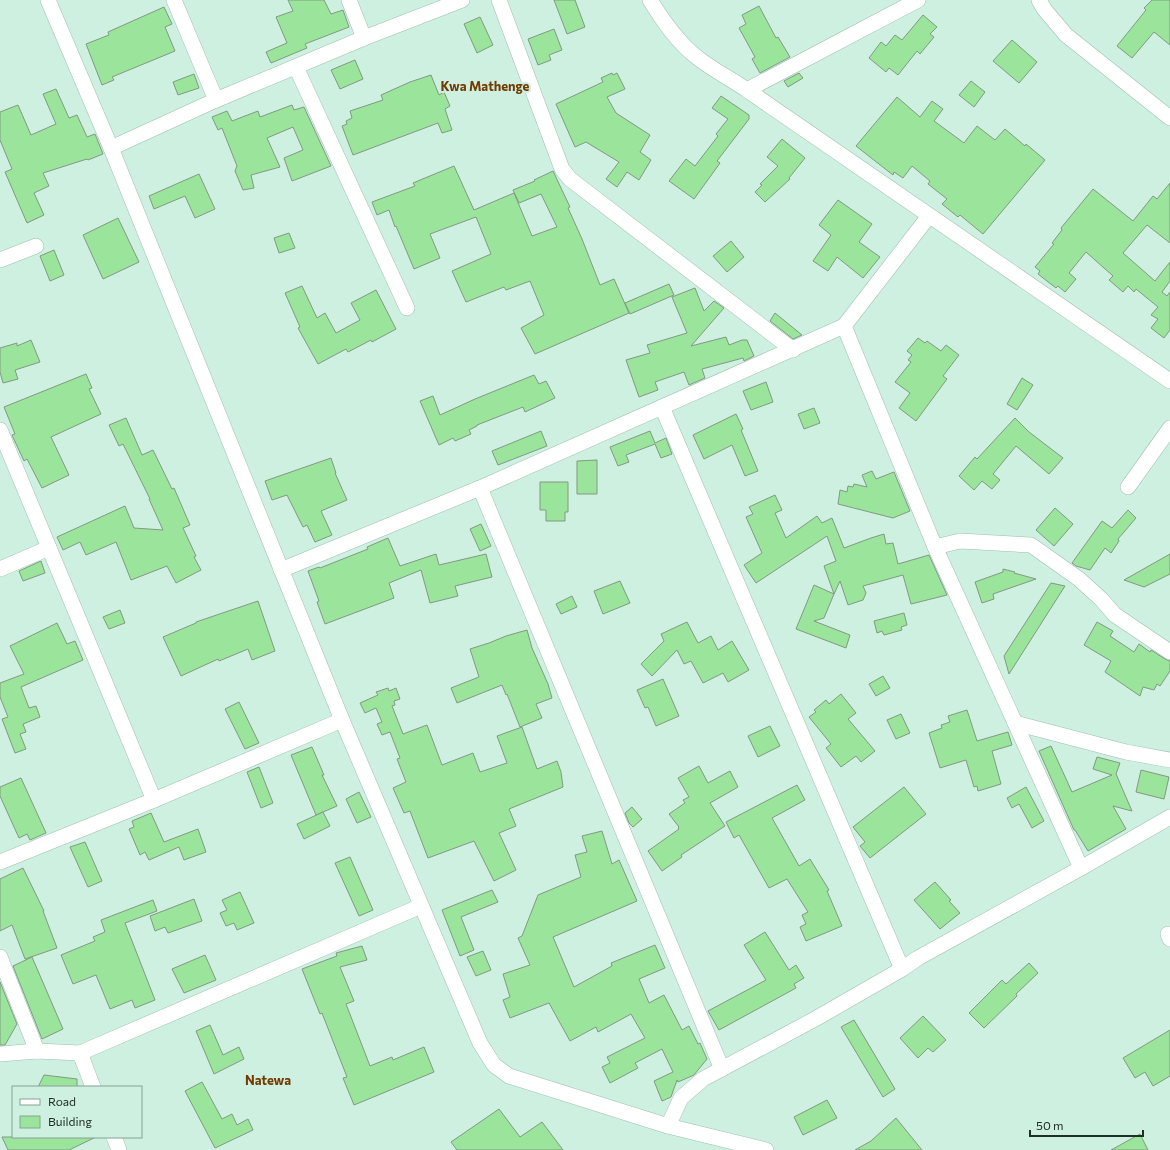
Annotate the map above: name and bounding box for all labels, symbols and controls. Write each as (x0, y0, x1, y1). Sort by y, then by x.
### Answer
district label: Kwa Mathenge (441, 78, 530, 94)
district label: Natewa (245, 1072, 291, 1088)
legend (12, 1086, 142, 1138)
text: Road (48, 1094, 76, 1108)
scale bar (1030, 1112, 1143, 1138)
text: Building (48, 1114, 92, 1128)
text: 50 m (1036, 1118, 1064, 1132)

